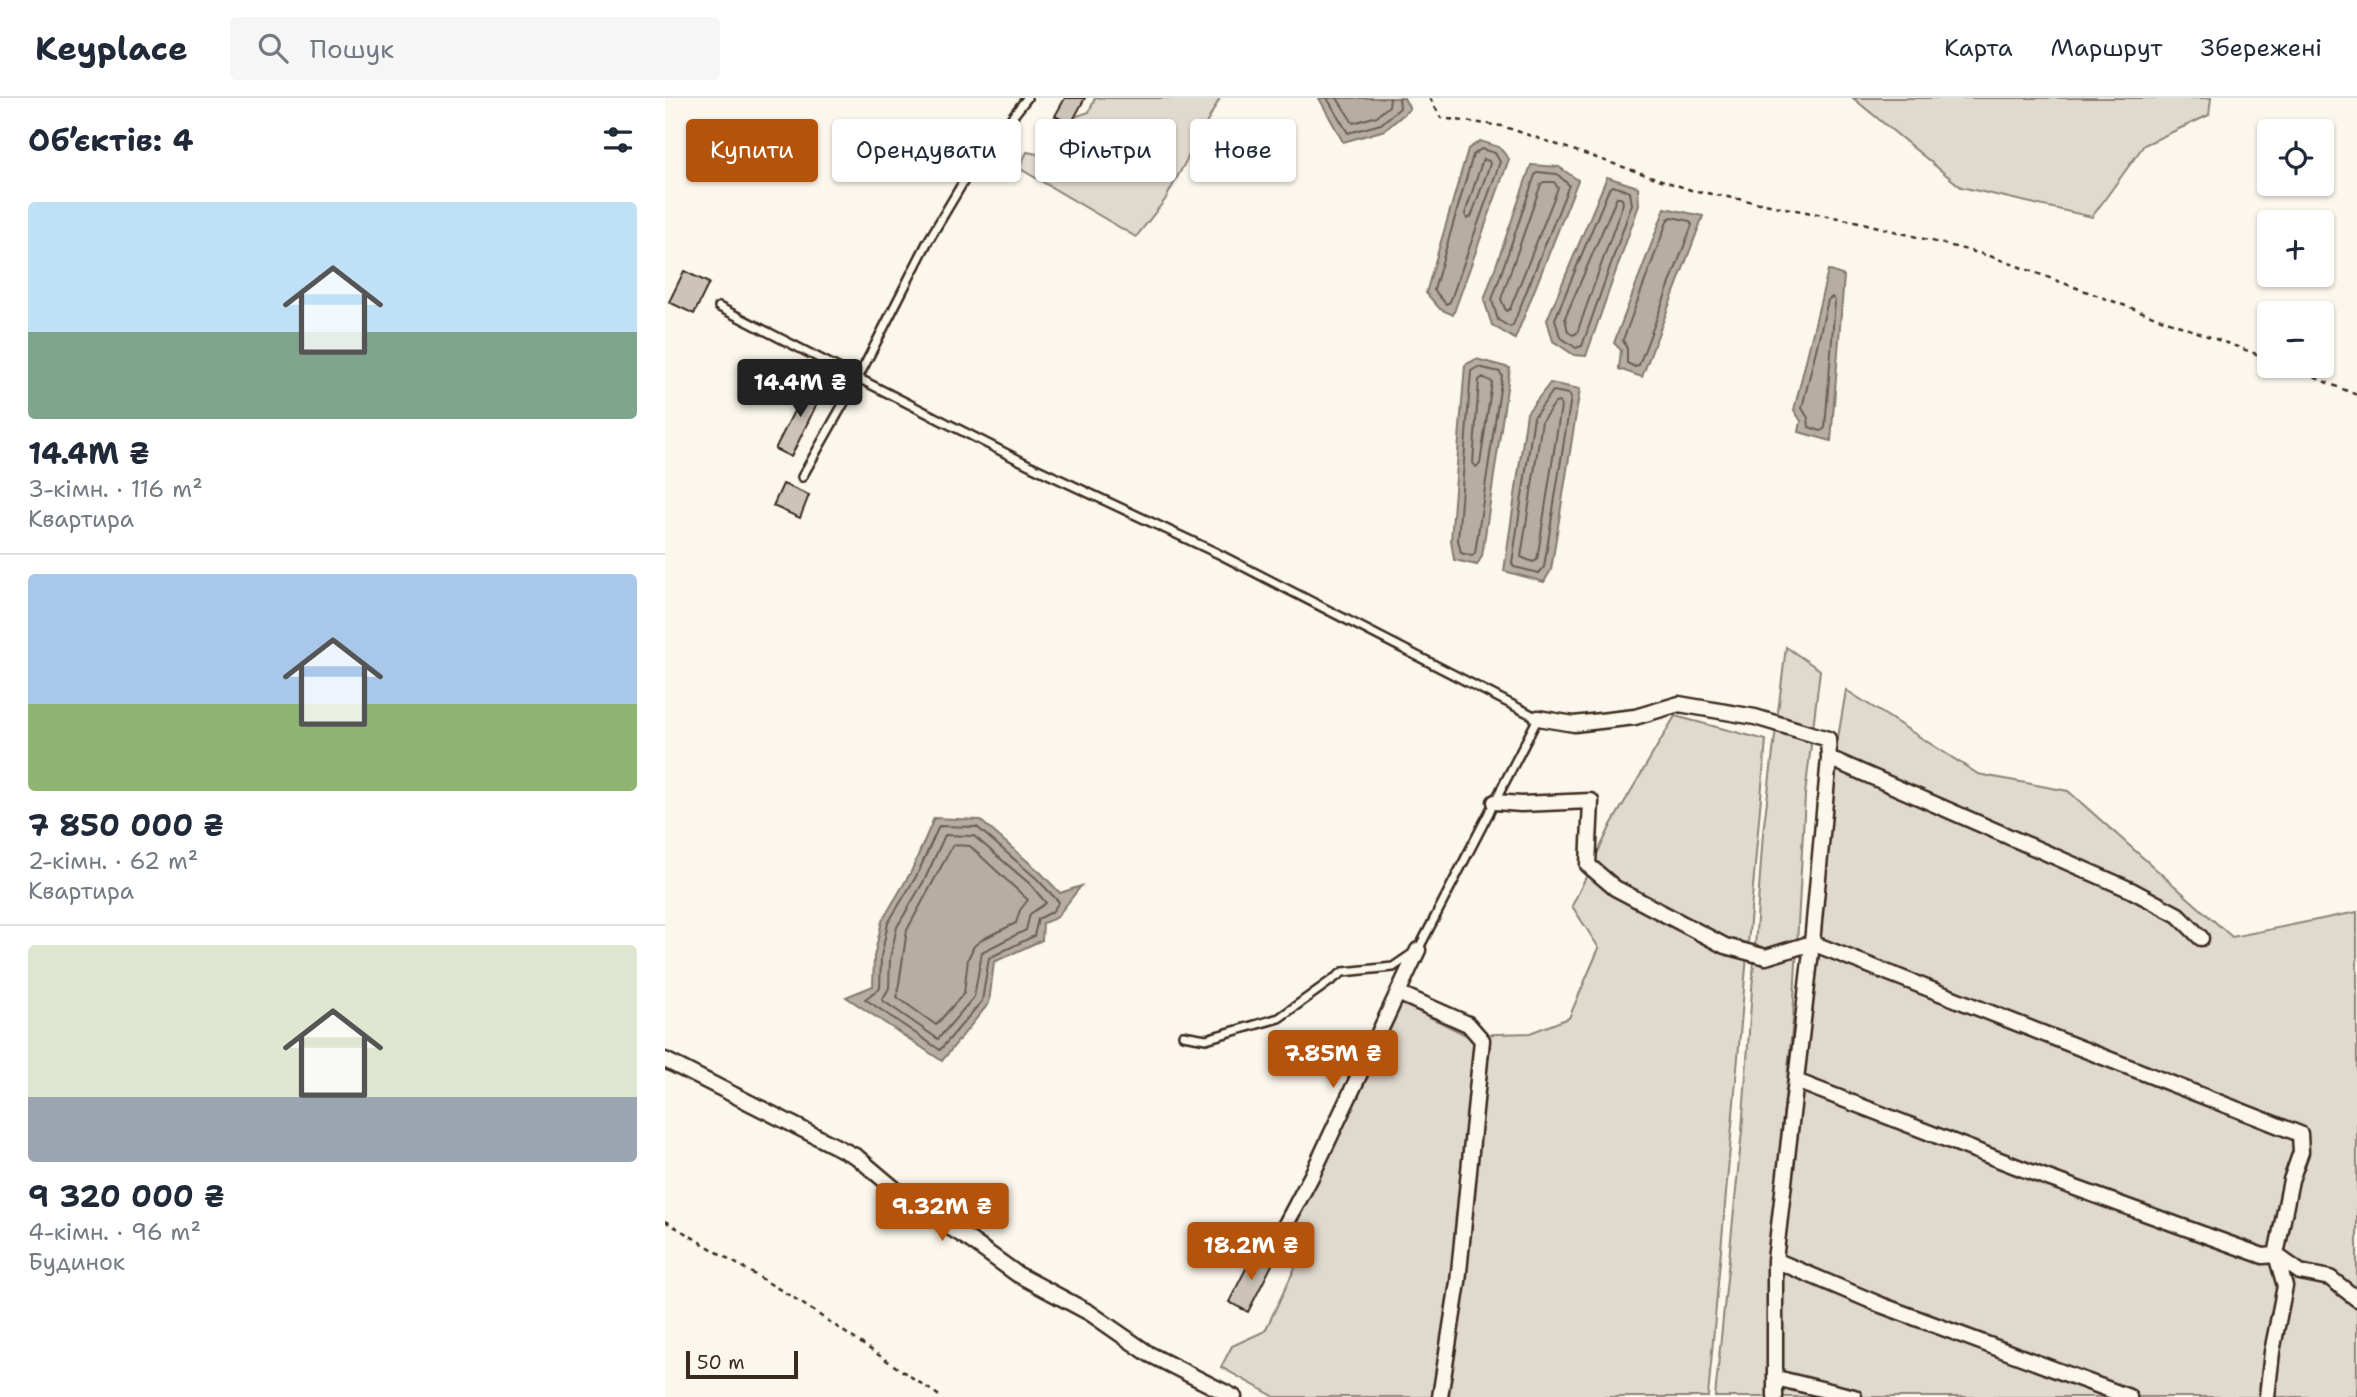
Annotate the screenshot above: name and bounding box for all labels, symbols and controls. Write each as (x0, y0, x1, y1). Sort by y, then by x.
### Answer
search box (230, 17, 720, 80)
text: Keyplace (35, 26, 188, 71)
icon: search (254, 29, 292, 67)
text: Пошук (310, 31, 394, 66)
text: Карта (1944, 32, 2013, 64)
text: Маршрут (2051, 32, 2163, 64)
text: Збережені (2201, 32, 2322, 64)
chip: Купити (686, 119, 818, 182)
chip: Орендувати (832, 119, 1021, 182)
chip: Фільтри (1035, 119, 1176, 182)
chip: Нове (1190, 119, 1296, 182)
map controls (2257, 119, 2334, 378)
button: locate (2257, 119, 2334, 196)
text: Об’єктів: 4 (28, 120, 194, 161)
icon: filters (599, 121, 637, 159)
button: + (2257, 210, 2334, 287)
icon: home (270, 247, 396, 373)
button: − (2257, 301, 2334, 378)
pin: 14.4M ₴ (735, 360, 865, 419)
text: 14.4M ₴ (753, 367, 847, 397)
text: 14.4M ₴ (28, 433, 150, 474)
text: 3-кімн. · 116 m² (28, 474, 203, 504)
text: Квартира (28, 504, 134, 534)
icon: home (270, 619, 396, 745)
text: 7 850 000 ₴ (28, 805, 224, 846)
text: 2-кімн. · 62 m² (28, 846, 198, 876)
text: Квартира (28, 876, 134, 906)
icon: home (270, 990, 396, 1116)
pin: 7.85M ₴ (1268, 1030, 1398, 1090)
text: 7.85M ₴ (1284, 1038, 1382, 1068)
text: 9 320 000 ₴ (28, 1176, 225, 1217)
pin: 9.32M ₴ (877, 1184, 1007, 1243)
text: 9.32M ₴ (892, 1191, 992, 1221)
text: 4-кімн. · 96 m² (28, 1217, 201, 1247)
pin: 18.2M ₴ (1186, 1222, 1316, 1282)
text: 18.2M ₴ (1203, 1230, 1299, 1260)
text: Будинок (28, 1247, 125, 1277)
scale bar (686, 1348, 798, 1380)
text: 50 m (697, 1350, 745, 1375)

